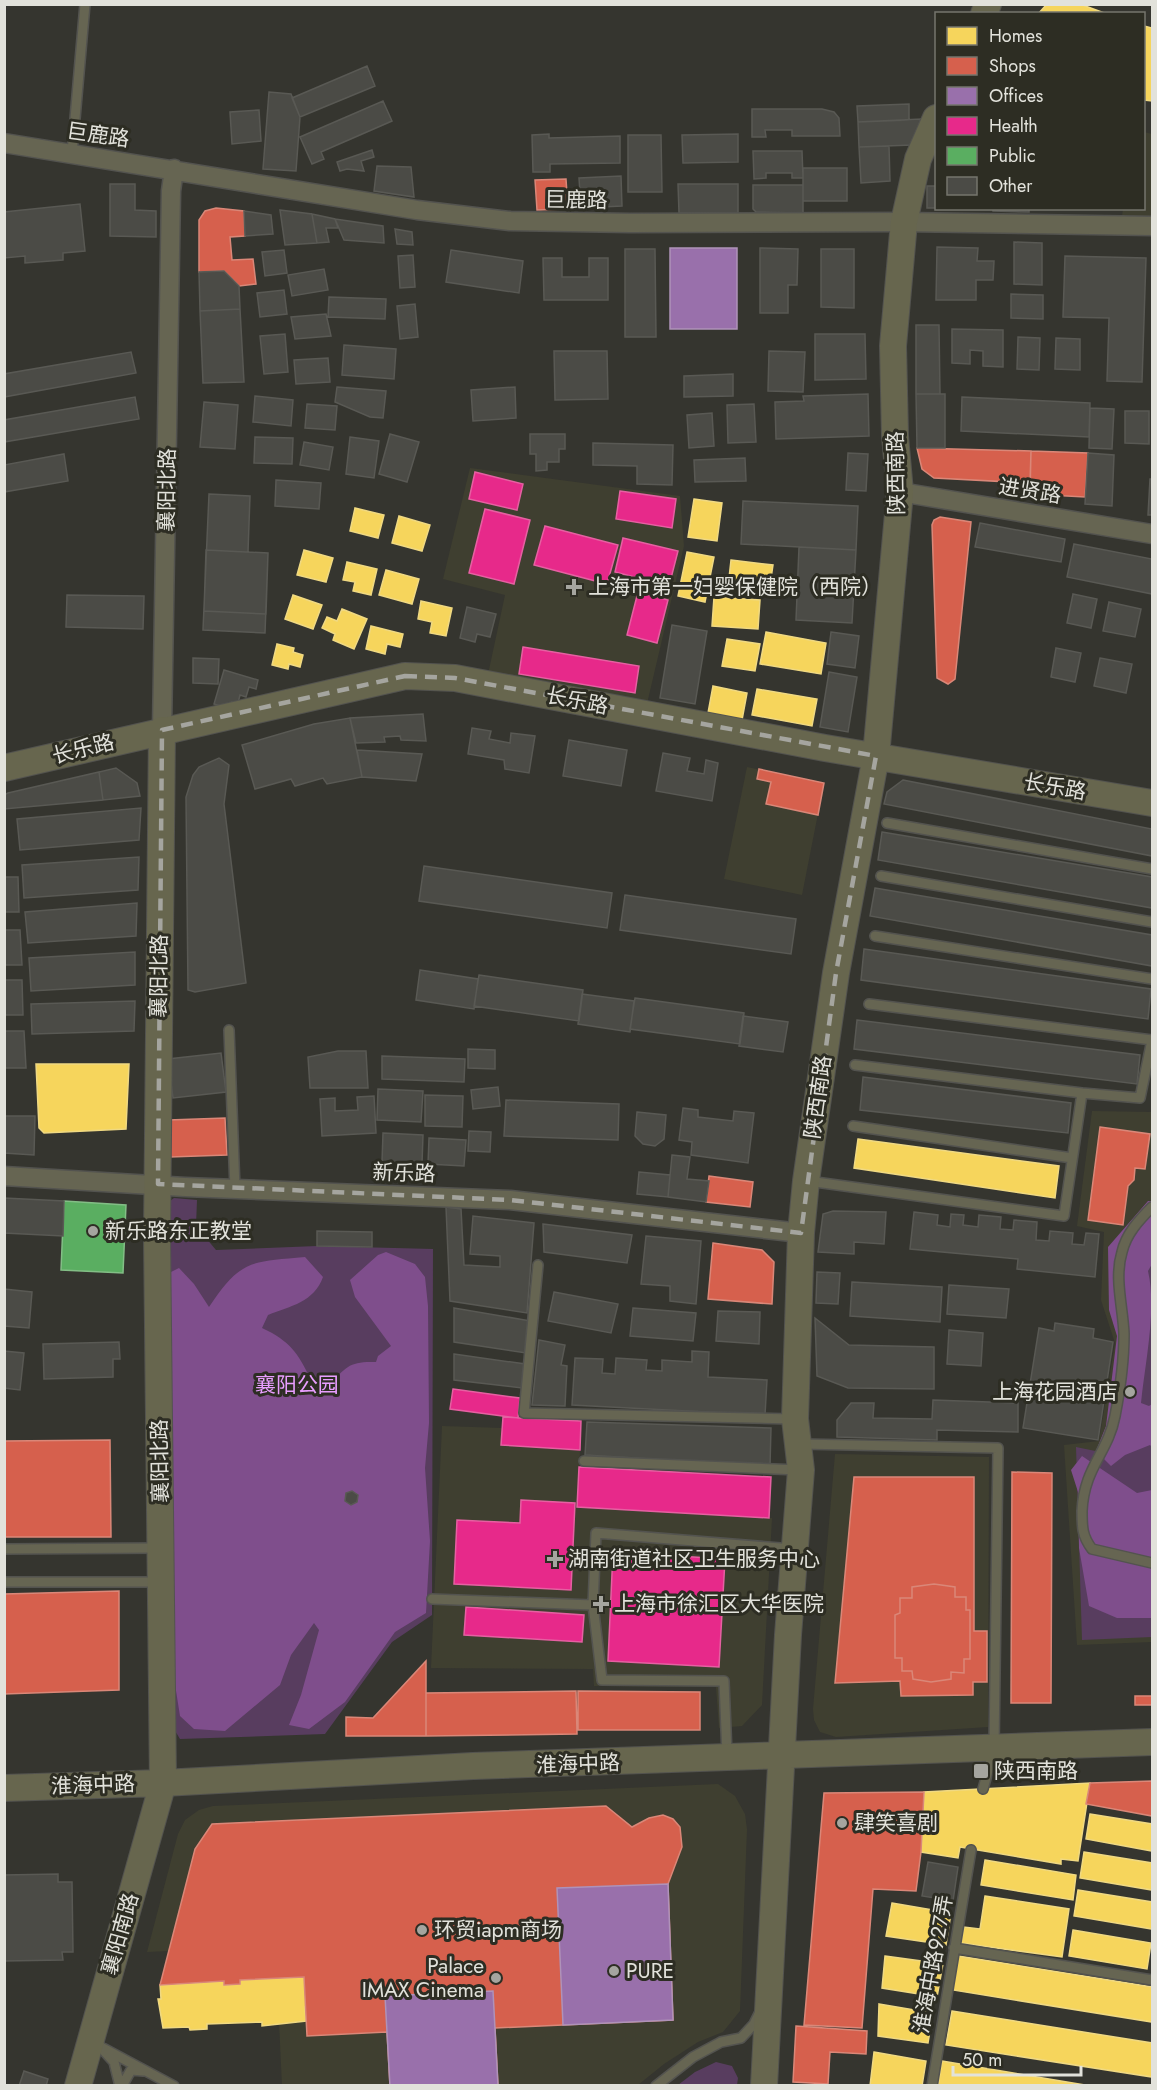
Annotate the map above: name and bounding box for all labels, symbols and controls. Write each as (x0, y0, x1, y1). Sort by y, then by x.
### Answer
legend (935, 12, 1145, 210)
text: Homes (989, 23, 1042, 49)
text: Shops (989, 53, 1036, 79)
text: Offices (989, 83, 1043, 109)
text: Health (989, 113, 1038, 139)
street label: 巨鹿路 (65, 116, 131, 154)
text: Public (989, 143, 1036, 169)
text: Other (989, 173, 1033, 199)
street label: 巨鹿路 (544, 184, 608, 216)
street label: 陕西南路 (880, 431, 912, 515)
street label: 襄阳北路 (151, 448, 183, 532)
street label: 进贤路 (997, 471, 1063, 511)
place label: 上海市第一妇婴保健院（西院） (588, 572, 882, 602)
marker: 上海市第一妇婴保健院（西院） (565, 578, 583, 596)
street label: 长乐路 (543, 680, 611, 722)
street label: 长乐路 (49, 727, 117, 771)
street label: 长乐路 (1021, 767, 1089, 807)
street label: 襄阳北路 (143, 934, 175, 1018)
street label: 陕西南路 (797, 1053, 839, 1141)
street label: 新乐路 (372, 1157, 436, 1189)
place label: 新乐路东正教堂 (105, 1216, 252, 1246)
marker: 新乐路东正教堂 (86, 1224, 100, 1238)
park label: 襄阳公园 (255, 1370, 339, 1400)
place label: 上海花园酒店 (992, 1377, 1118, 1407)
marker: 上海花园酒店 (1123, 1385, 1137, 1399)
street label: 襄阳北路 (144, 1419, 176, 1503)
place label: 湖南街道社区卫生服务中心 (568, 1544, 820, 1574)
marker: 湖南街道社区卫生服务中心 (546, 1550, 564, 1568)
place label: 上海市徐汇区大华医院 (614, 1589, 824, 1619)
marker: 上海市徐汇区大华医院 (592, 1595, 610, 1613)
street label: 淮海中路 (536, 1748, 620, 1780)
place label: 陕西南路 (994, 1756, 1078, 1786)
marker: 陕西南路 (972, 1762, 990, 1780)
street label: 淮海中路 (51, 1769, 135, 1801)
place label: 肆笑喜剧 (854, 1808, 938, 1838)
marker: 肆笑喜剧 (835, 1816, 849, 1830)
street label: 襄阳南路 (94, 1889, 146, 1979)
street label: 淮海中路927弄 (906, 1892, 960, 2036)
place label: 环贸iapm商场 (434, 1915, 562, 1945)
marker: 环贸iapm商场 (415, 1923, 429, 1937)
place label: Palace IMAX Cinema (362, 1951, 484, 2005)
place label: PURE (626, 1956, 674, 1986)
marker: PURE (607, 1964, 621, 1978)
marker: Palace IMAX Cinema (489, 1971, 503, 1985)
scale bar (953, 2039, 1080, 2077)
text: 50 m (962, 2047, 1002, 2073)

